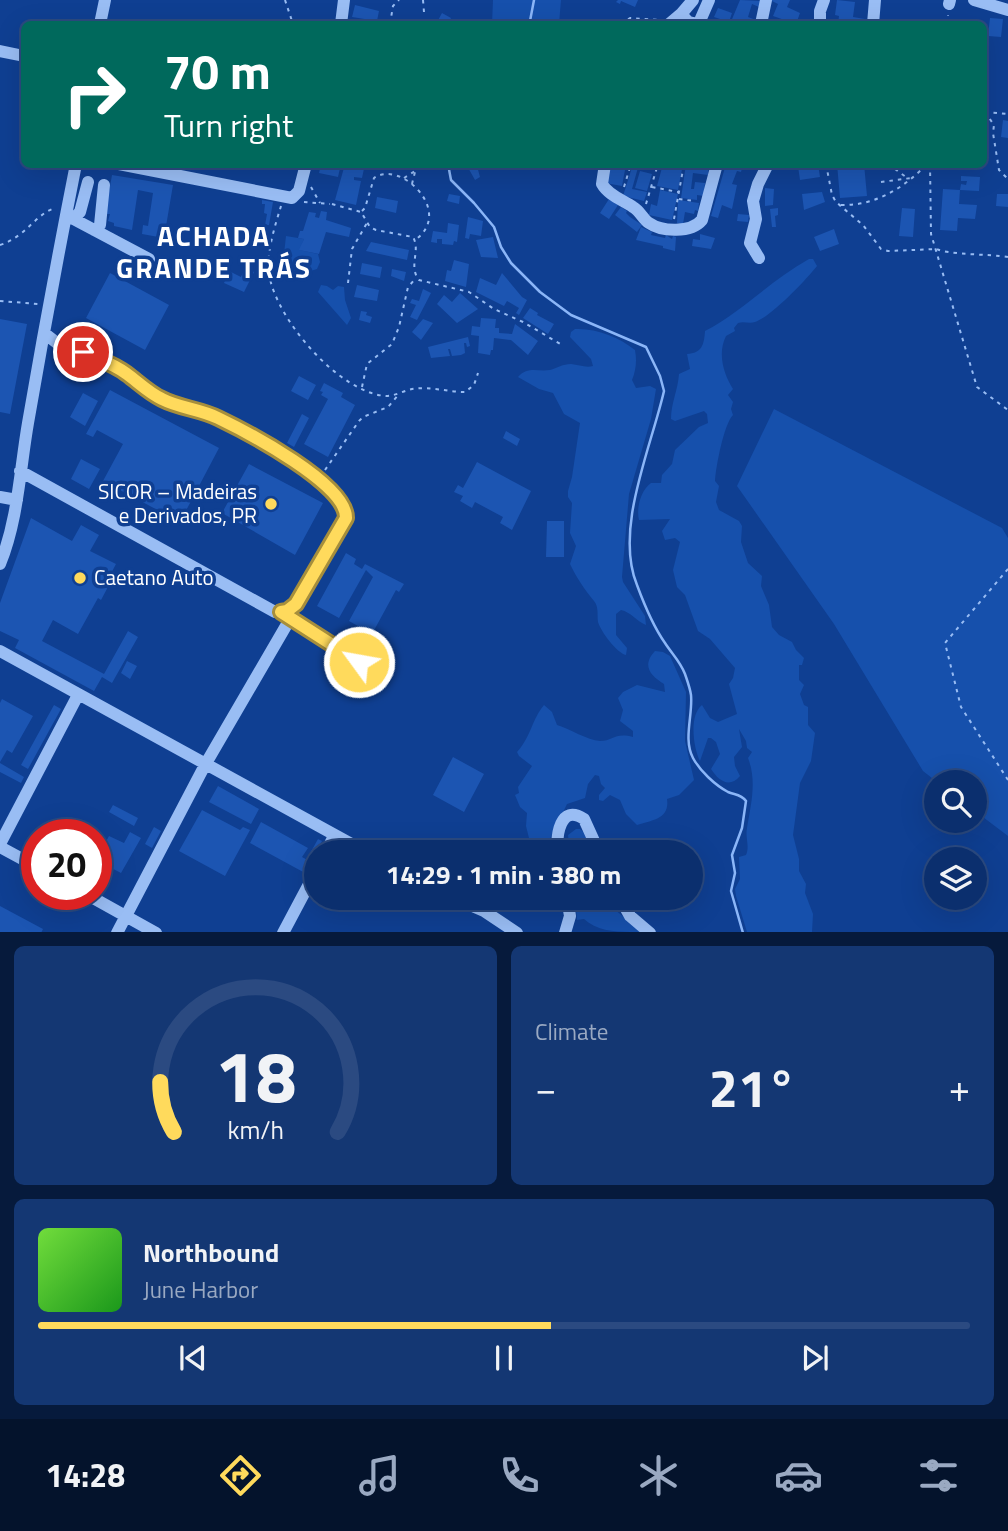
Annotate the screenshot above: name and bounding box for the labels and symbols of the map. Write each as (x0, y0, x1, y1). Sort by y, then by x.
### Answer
district label: ACHADA GRANDE TRÁS (116, 214, 312, 289)
pin (53, 322, 113, 382)
place label: SICOR – Madeiras e Derivados, PR (98, 475, 257, 531)
marker: SICOR – Madeiras e Derivados, PR (263, 496, 279, 512)
place label: Caetano Auto (94, 561, 214, 593)
marker: Caetano Auto (72, 570, 88, 586)
position arrow (322, 625, 396, 699)
speed limit sign: 20 (21, 819, 112, 910)

